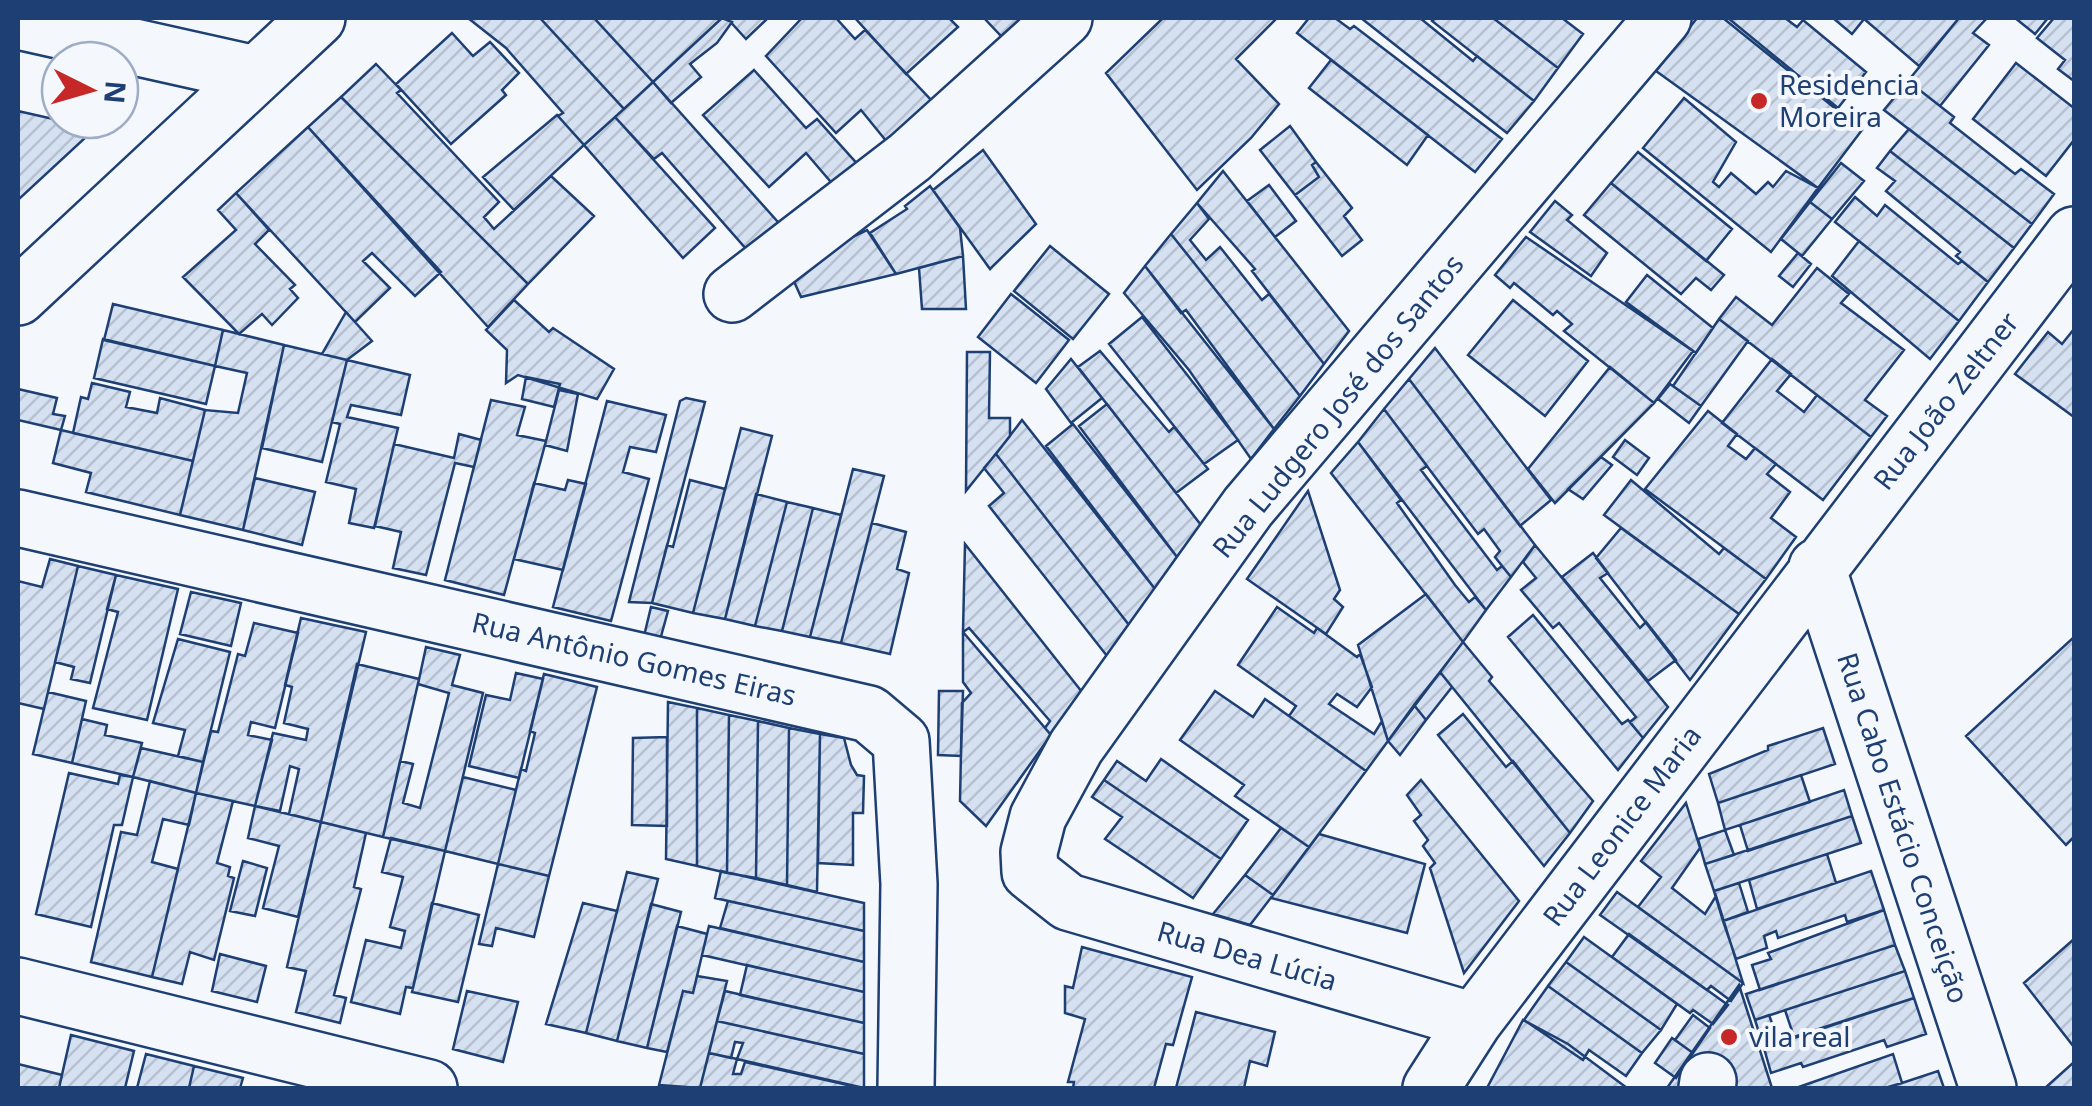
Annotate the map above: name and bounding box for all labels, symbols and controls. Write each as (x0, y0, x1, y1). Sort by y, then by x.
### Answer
north arrow (40, 40, 140, 140)
place label: Residencia Moreira (1779, 65, 1920, 135)
text: N (96, 79, 136, 105)
marker: Residencia Moreira (1748, 90, 1770, 112)
street label: Rua Ludgero José dos Santos (1203, 246, 1472, 565)
street label: Rua João Zeltner (1864, 303, 2027, 497)
street label: Rua Antônio Gomes Eiras (468, 602, 800, 714)
street label: Rua Cabo Estácio Conceição (1829, 647, 1979, 1008)
street label: Rua Leonice Maria (1533, 717, 1709, 933)
street label: Rua Dea Lúcia (1153, 911, 1342, 999)
place label: vila real (1749, 1017, 1850, 1055)
marker: vila real (1718, 1026, 1740, 1048)

